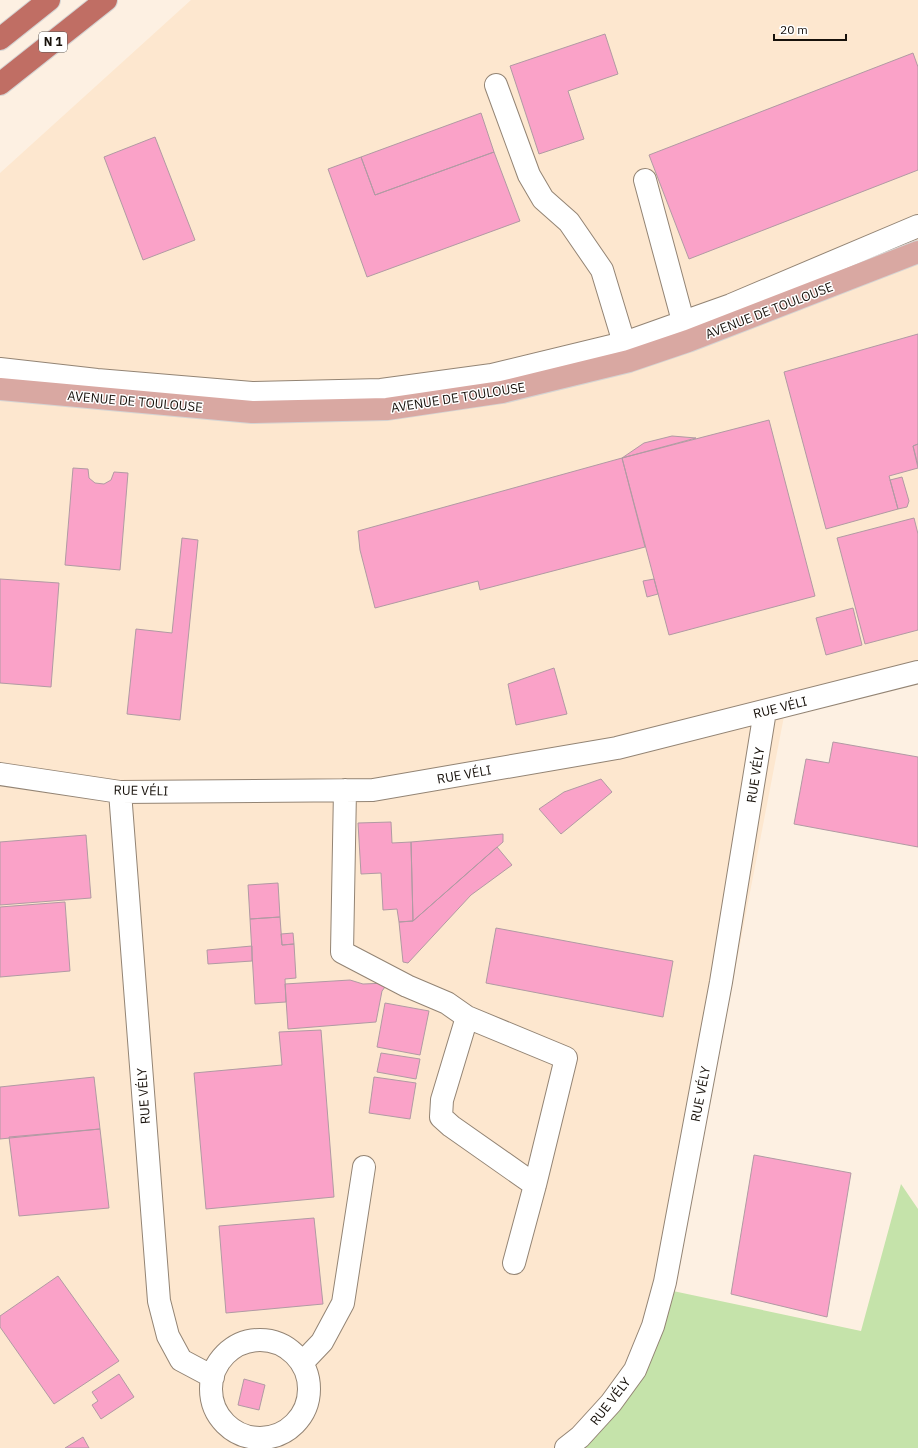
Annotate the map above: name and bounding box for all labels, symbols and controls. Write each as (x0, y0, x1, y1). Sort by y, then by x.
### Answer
scale bar (774, 16, 846, 42)
text: 20 m (780, 22, 808, 37)
road number: N 1 (39, 32, 67, 52)
street label: AVENUE DE TOULOUSE (703, 278, 836, 343)
street label: AVENUE DE TOULOUSE (390, 378, 526, 417)
street label: AVENUE DE TOULOUSE (67, 387, 203, 416)
street label: RUE VÉLI (751, 693, 809, 722)
street label: RUE VÉLY (743, 746, 768, 804)
street label: RUE VÉLI (436, 761, 493, 788)
street label: RUE VÉLI (113, 782, 169, 799)
street label: RUE VÉLY (687, 1065, 714, 1123)
street label: RUE VÉLY (133, 1067, 154, 1125)
street label: RUE VÉLY (586, 1374, 635, 1429)

